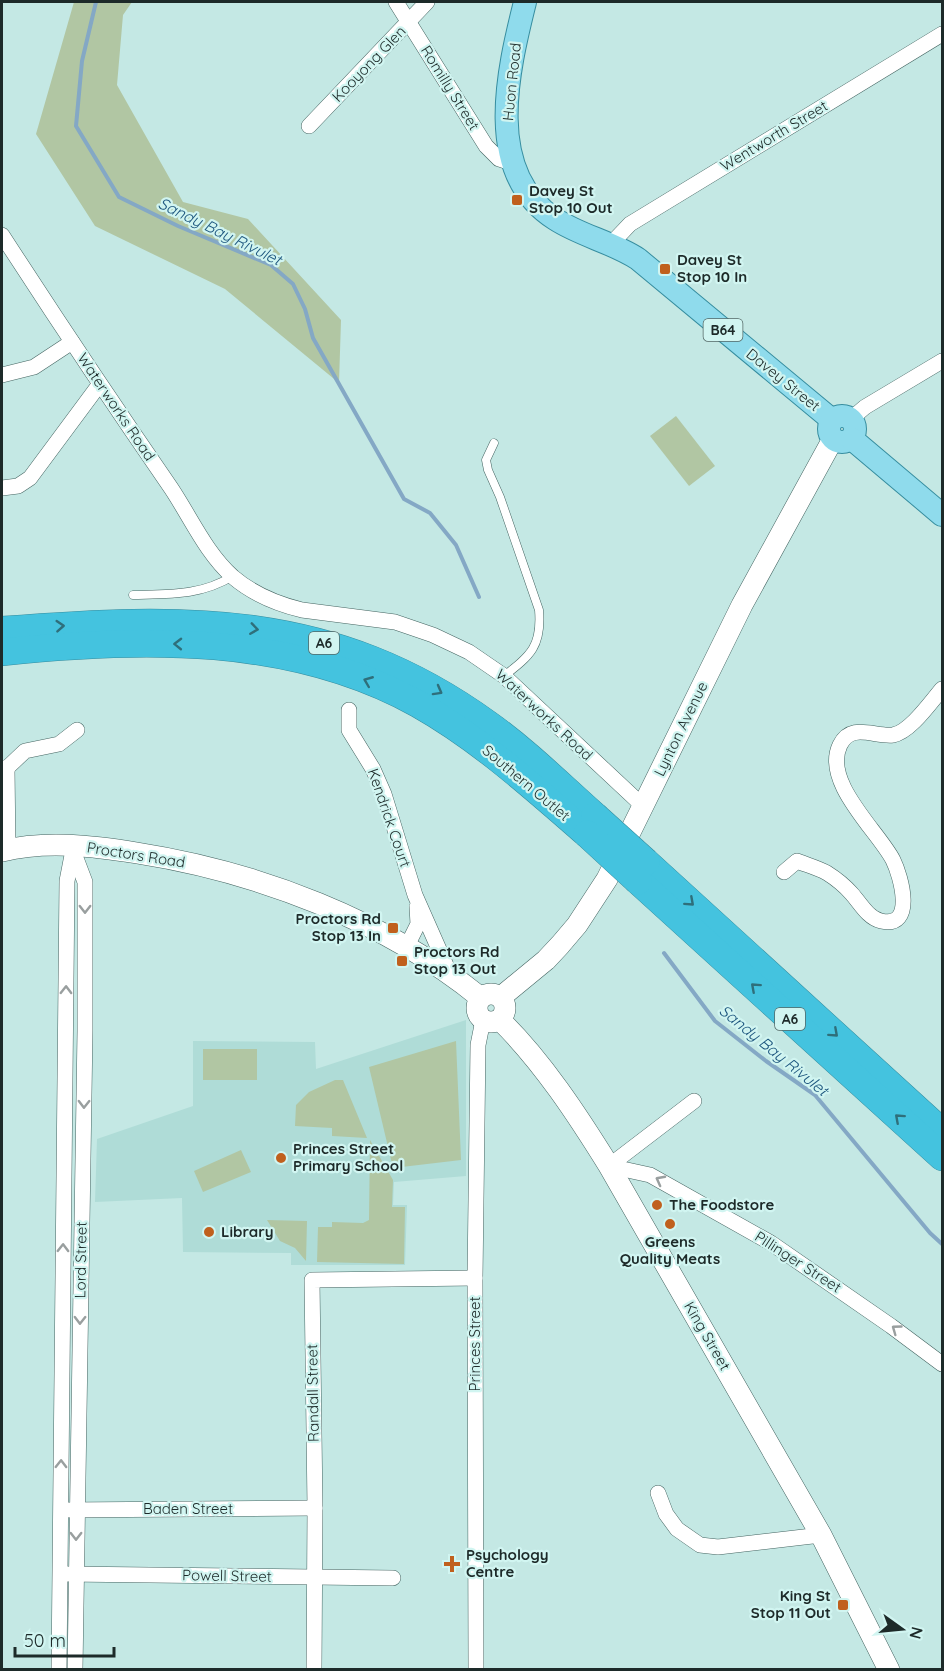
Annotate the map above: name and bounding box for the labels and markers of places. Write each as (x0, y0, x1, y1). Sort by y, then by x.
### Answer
place label: Davey St Stop 10 Out (529, 181, 613, 217)
marker: Davey St Stop 10 Out (510, 193, 524, 207)
place label: Davey St Stop 10 In (677, 250, 747, 286)
marker: Davey St Stop 10 In (658, 262, 672, 276)
place label: Proctors Rd Stop 13 In (296, 909, 381, 945)
marker: Proctors Rd Stop 13 In (386, 921, 400, 935)
place label: Proctors Rd Stop 13 Out (414, 942, 499, 978)
marker: Proctors Rd Stop 13 Out (395, 954, 409, 968)
place label: Princes Street Primary School (293, 1139, 403, 1175)
marker: Princes Street Primary School (274, 1151, 288, 1165)
place label: The Foodstore (669, 1195, 774, 1214)
marker: The Foodstore (650, 1198, 664, 1212)
marker: Greens Quality Meats (663, 1217, 677, 1231)
place label: Library (221, 1222, 273, 1241)
marker: Library (202, 1225, 216, 1239)
place label: Greens Quality Meats (620, 1232, 720, 1268)
place label: Psychology Centre (466, 1545, 549, 1581)
marker: Psychology Centre (443, 1555, 461, 1573)
place label: King St Stop 11 Out (751, 1586, 831, 1622)
marker: King St Stop 11 Out (836, 1598, 850, 1612)

